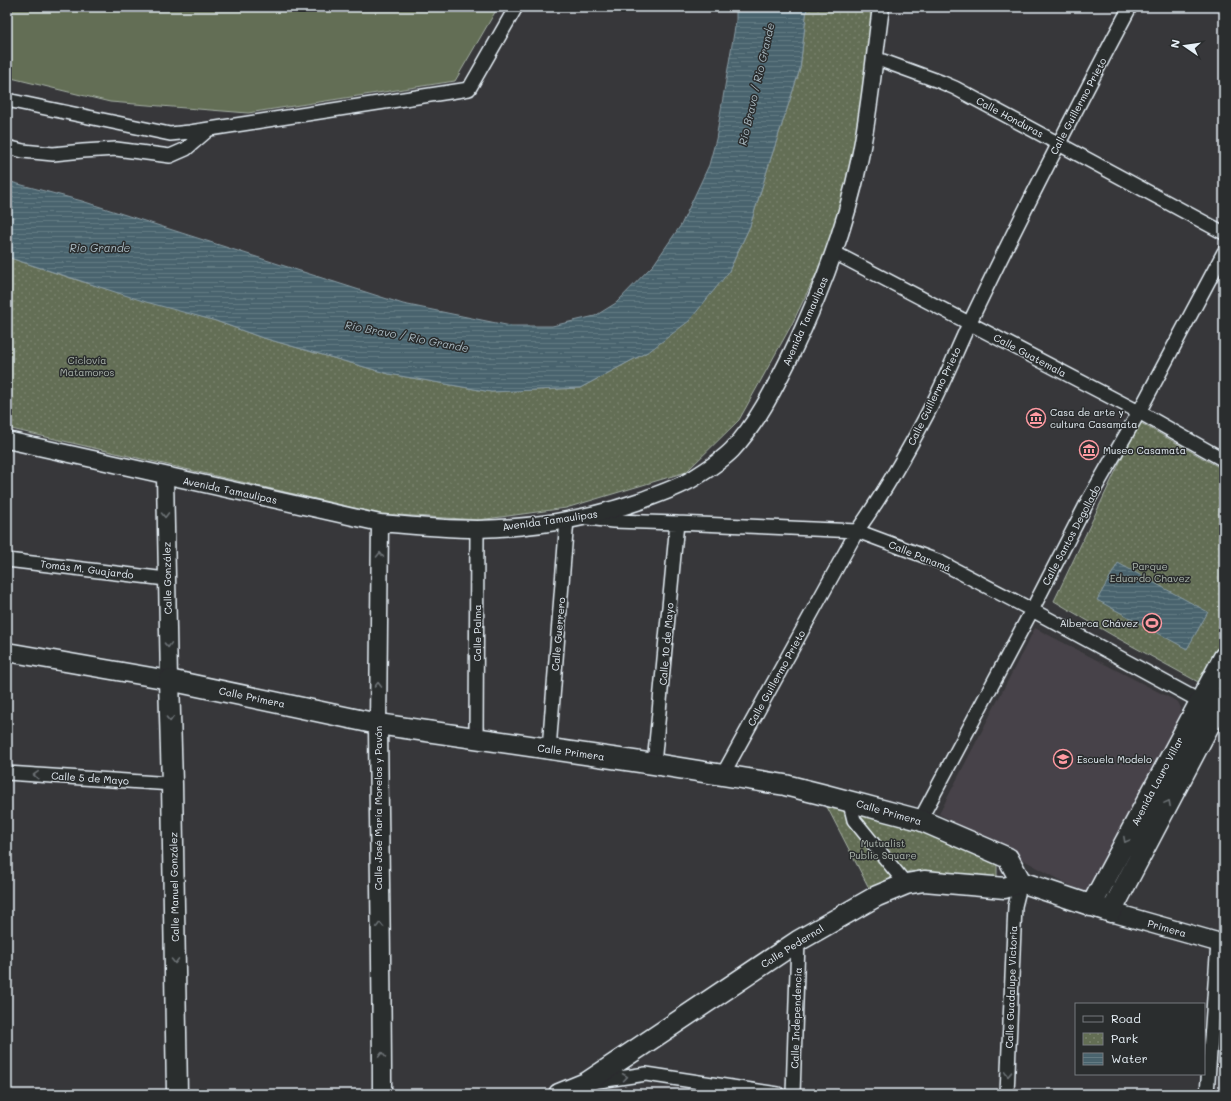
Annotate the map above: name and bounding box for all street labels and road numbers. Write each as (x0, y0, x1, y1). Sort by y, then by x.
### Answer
street label: Calle Guillermo Prieto (1047, 55, 1110, 157)
street label: Calle Honduras (974, 93, 1046, 141)
street label: Avenida Tamaulipas (779, 274, 831, 368)
street label: Calle Guatemala (991, 330, 1069, 380)
street label: Calle Guillermo Prieto (904, 344, 964, 447)
street label: Avenida Tamaulipas (182, 473, 279, 507)
street label: Calle Santos Degollado (1039, 482, 1103, 588)
street label: Avenida Tamaulipas (501, 506, 599, 534)
street label: Calle Panamá (887, 537, 953, 575)
street label: Calle González (159, 541, 175, 614)
street label: Tomás M. Guajardo (40, 556, 135, 582)
street label: Calle Guerrero (548, 596, 568, 671)
street label: Calle 10 de Mayo (655, 602, 677, 686)
street label: Calle Palma (470, 605, 484, 661)
street label: Calle Guillermo Prieto (744, 627, 808, 729)
street label: Calle Primera (218, 683, 286, 711)
street label: Calle José María Morelos y Pavón (371, 726, 385, 890)
street label: Avenida Lauro Villar (1128, 734, 1186, 828)
street label: Calle Primera (537, 740, 605, 764)
street label: Calle 5 de Mayo (51, 768, 129, 788)
street label: Calle Primera (855, 796, 923, 828)
street label: Calle Manuel González (166, 832, 182, 942)
street label: Primera (1146, 916, 1188, 940)
street label: Calle Pedernal (758, 921, 826, 971)
street label: Calle Guadalupe Victoria (1002, 925, 1020, 1049)
street label: Calle Independencia (787, 967, 805, 1069)

